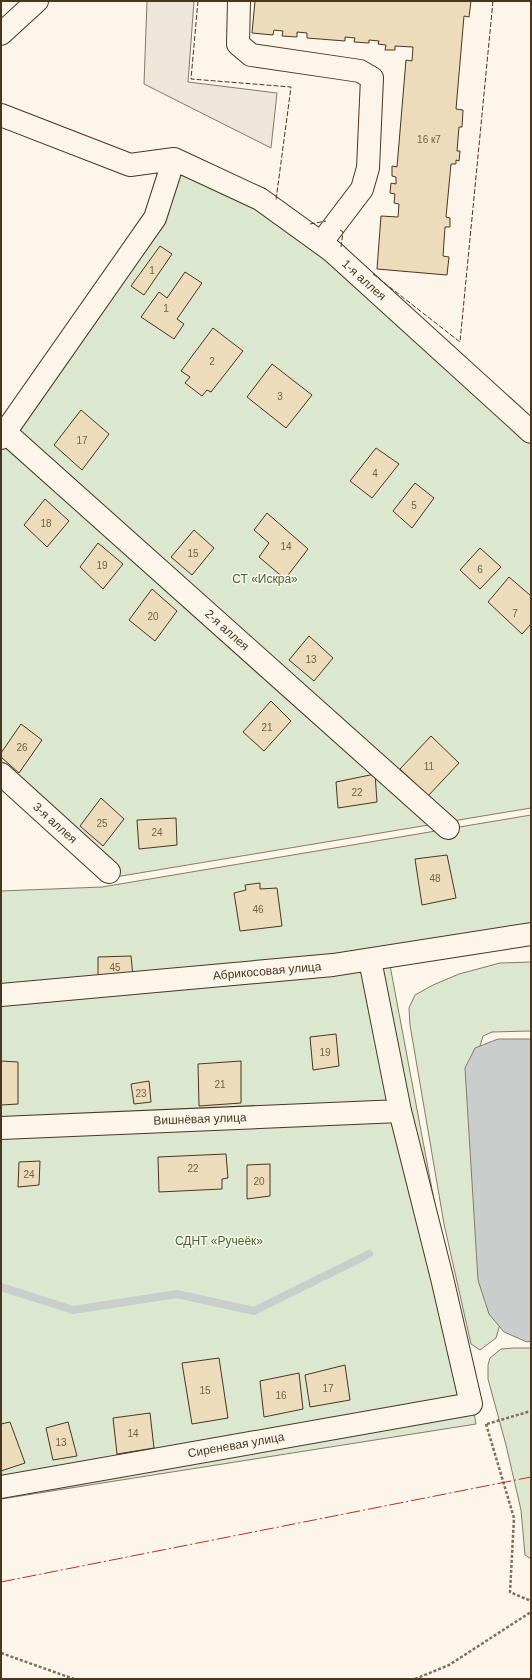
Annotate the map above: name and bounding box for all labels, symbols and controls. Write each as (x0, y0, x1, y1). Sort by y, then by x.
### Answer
house number: 16 к7 (417, 134, 441, 145)
street label: 1-я аллея (339, 257, 389, 303)
house number: 1 (149, 265, 155, 276)
house number: 1 (163, 303, 169, 314)
house number: 2 (209, 356, 215, 367)
house number: 3 (277, 391, 283, 402)
house number: 17 (76, 435, 88, 446)
house number: 4 (372, 468, 378, 479)
house number: 5 (411, 500, 417, 511)
house number: 18 (40, 518, 52, 529)
house number: 14 (280, 541, 292, 552)
house number: 15 (187, 548, 199, 559)
house number: 19 (96, 560, 108, 571)
house number: 6 (477, 564, 483, 575)
park label: СТ «Искра» (232, 572, 298, 586)
street label: 2-я аллея (202, 607, 252, 653)
house number: 7 (512, 608, 518, 619)
house number: 20 (147, 611, 159, 622)
house number: 13 (305, 654, 317, 665)
house number: 21 (261, 722, 273, 733)
house number: 26 (16, 742, 28, 753)
house number: 11 (424, 761, 435, 772)
house number: 22 (351, 787, 363, 798)
street label: 3-я аллея (30, 800, 80, 846)
house number: 25 (96, 818, 108, 829)
house number: 24 (151, 827, 163, 838)
house number: 48 (429, 873, 441, 884)
house number: 46 (252, 904, 264, 915)
street label: Абрикосовая улица (212, 959, 322, 983)
house number: 45 (109, 962, 121, 973)
house number: 19 (319, 1047, 331, 1058)
house number: 21 (214, 1079, 226, 1090)
house number: 23 (135, 1088, 147, 1099)
street label: Вишнёвая улица (153, 1110, 247, 1128)
house number: 22 (187, 1163, 199, 1174)
house number: 24 (23, 1169, 35, 1180)
house number: 20 (253, 1176, 265, 1187)
park label: СДНТ «Ручеёк» (175, 1234, 263, 1248)
house number: 17 (322, 1383, 334, 1394)
house number: 15 (199, 1385, 211, 1396)
house number: 16 (275, 1390, 287, 1401)
house number: 14 (127, 1428, 139, 1439)
street label: Сиреневая улица (187, 1430, 286, 1460)
house number: 13 (55, 1437, 67, 1448)

